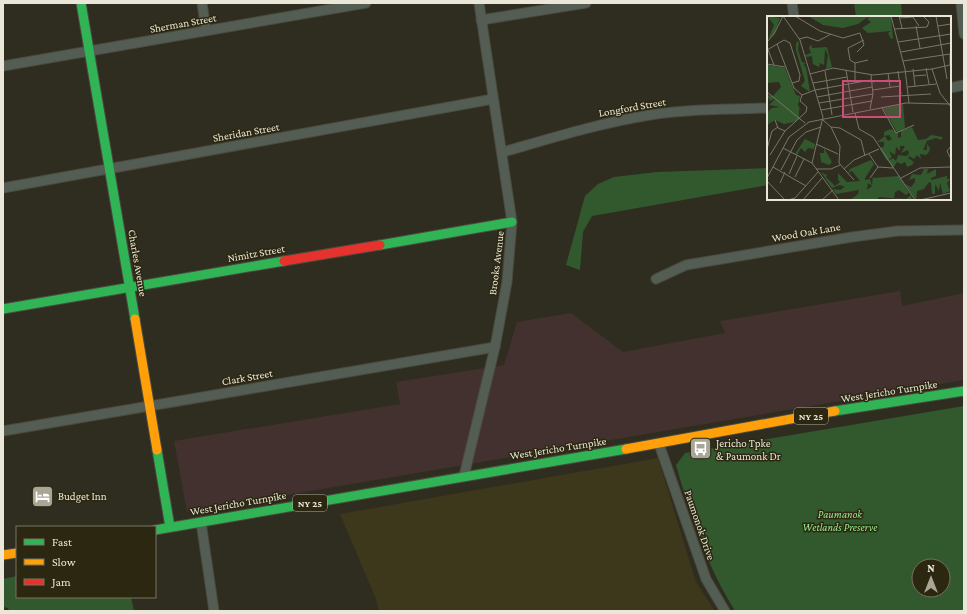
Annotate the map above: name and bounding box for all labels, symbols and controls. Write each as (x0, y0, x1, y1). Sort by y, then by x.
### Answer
street label: Sherman Street (149, 11, 218, 35)
inset map (767, 16, 951, 200)
street label: Longford Street (597, 95, 667, 120)
street label: Sheridan Street (212, 120, 281, 144)
street label: Wood Oak Lane (771, 220, 841, 244)
street label: Charles Avenue (126, 229, 150, 298)
street label: Brooks Avenue (486, 230, 506, 296)
street label: Nimitz Street (226, 242, 286, 264)
street label: Clark Street (221, 367, 274, 387)
street label: West Jericho Turnpike (840, 377, 938, 406)
road number: NY 25 (794, 408, 828, 424)
street label: West Jericho Turnpike (509, 434, 607, 463)
bus stop icon: Jericho Tpke & Paumonk Dr (687, 436, 713, 462)
place label: Jericho Tpke & Paumonk Dr (715, 437, 781, 462)
hotel icon: Budget Inn (29, 483, 55, 509)
street label: Paumonok Drive (682, 488, 718, 562)
street label: West Jericho Turnpike (189, 489, 287, 518)
place label: Budget Inn (58, 490, 107, 503)
road number: NY 25 (293, 495, 327, 511)
park label: Paumanok Wetlands Preserve (803, 508, 878, 533)
legend (16, 526, 156, 598)
text: Fast (52, 535, 73, 549)
text: Slow (52, 555, 76, 569)
north arrow (911, 558, 951, 598)
text: N (927, 562, 935, 574)
text: Jam (51, 575, 71, 589)

